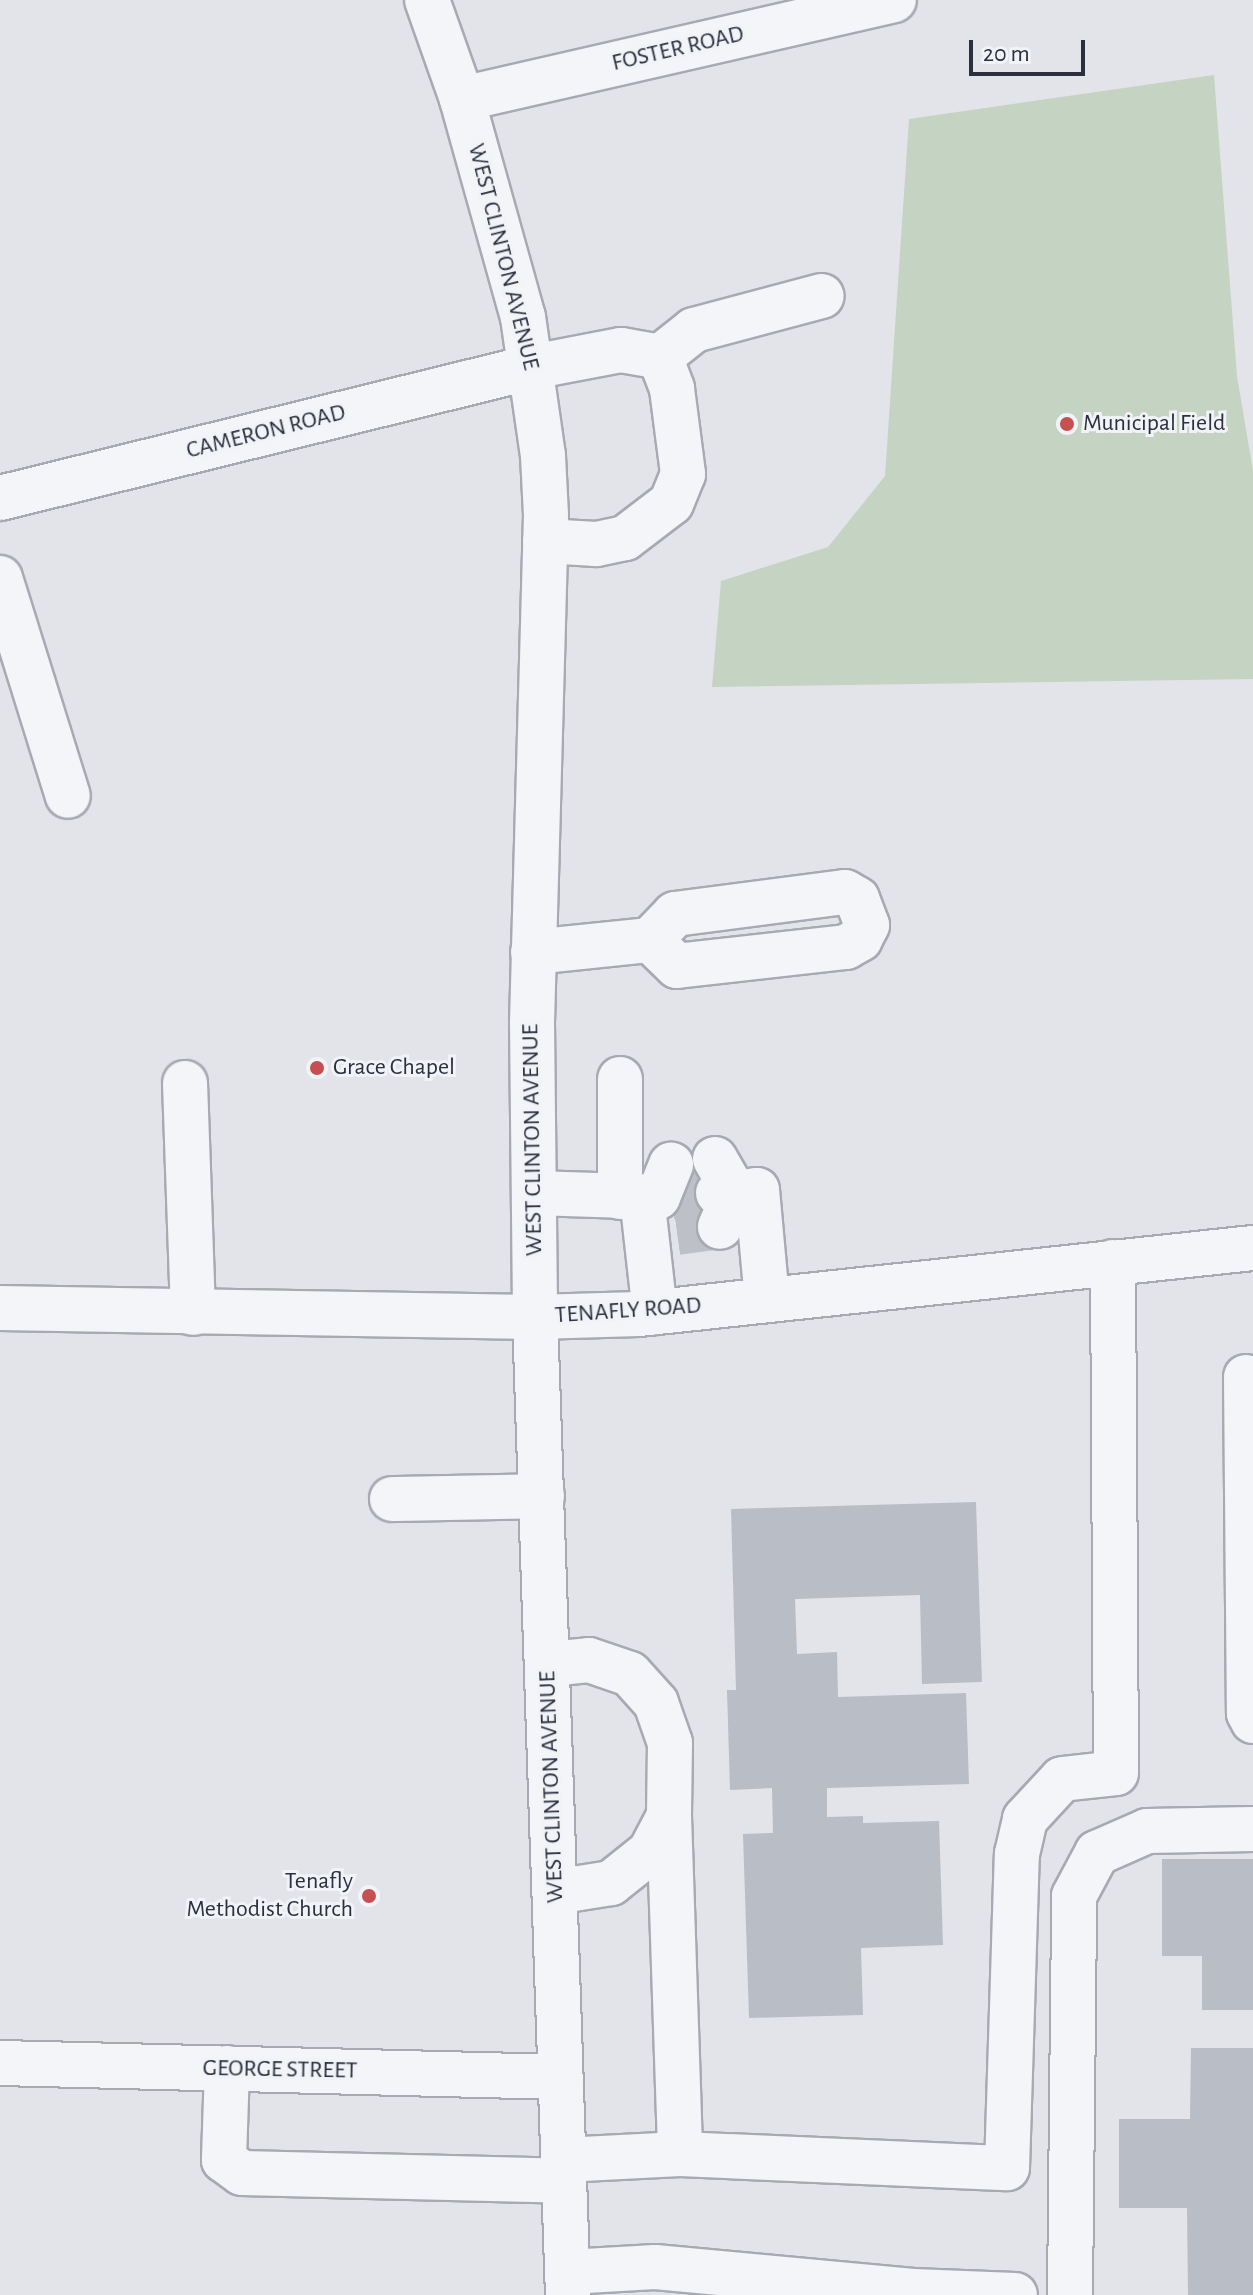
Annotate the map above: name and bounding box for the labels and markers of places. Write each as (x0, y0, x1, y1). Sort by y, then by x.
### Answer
place label: Municipal Field (1083, 410, 1226, 438)
marker: Municipal Field (1058, 415, 1076, 433)
place label: Grace Chapel (333, 1054, 455, 1082)
marker: Grace Chapel (308, 1059, 326, 1077)
place label: Tenafly Methodist Church (186, 1868, 353, 1924)
marker: Tenafly Methodist Church (360, 1887, 378, 1905)

